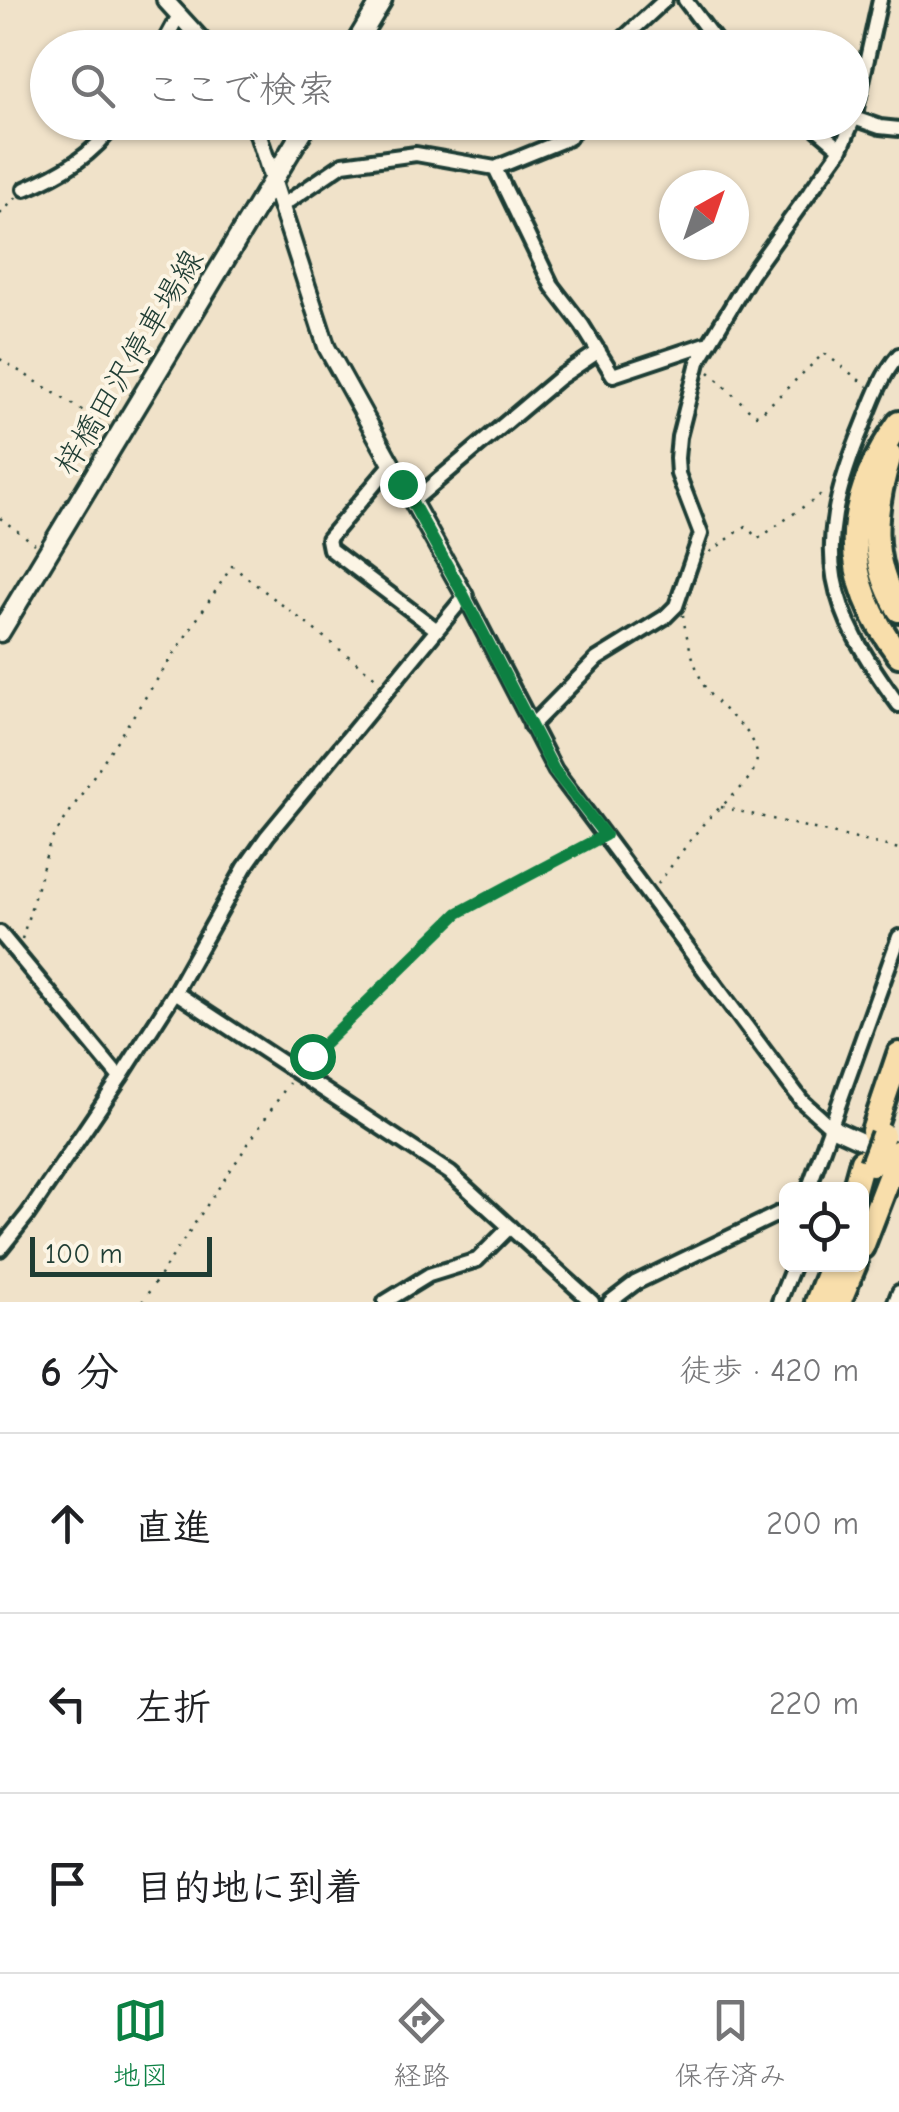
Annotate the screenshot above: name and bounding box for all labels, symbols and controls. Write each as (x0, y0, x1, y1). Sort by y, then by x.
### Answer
search box (30, 30, 869, 140)
icon: search (65, 58, 120, 113)
text: ここで検索 (145, 68, 335, 112)
north arrow (659, 170, 749, 260)
street label: 梓橋田沢停車場線 (47, 243, 211, 481)
route end (380, 462, 426, 508)
route start (290, 1034, 336, 1080)
map controls (779, 1182, 869, 1272)
button: locate (779, 1182, 869, 1272)
scale bar (30, 1232, 212, 1276)
text: 100 m (45, 1238, 123, 1270)
text: 6 分 (40, 1348, 119, 1397)
text: 徒歩 · 420 m (679, 1352, 859, 1389)
icon: ahead (40, 1496, 95, 1551)
text: 200 m (766, 1505, 859, 1542)
text: 直進 (135, 1506, 211, 1550)
icon: left (40, 1676, 95, 1731)
text: 220 m (769, 1685, 859, 1722)
text: 左折 (135, 1686, 211, 1730)
icon: arrive (40, 1856, 95, 1911)
text: 目的地に到着 (135, 1866, 363, 1910)
tab: 地図 (112, 1993, 169, 2093)
tab: 経路 (393, 1993, 450, 2093)
tab: 保存済み (674, 1993, 787, 2093)

